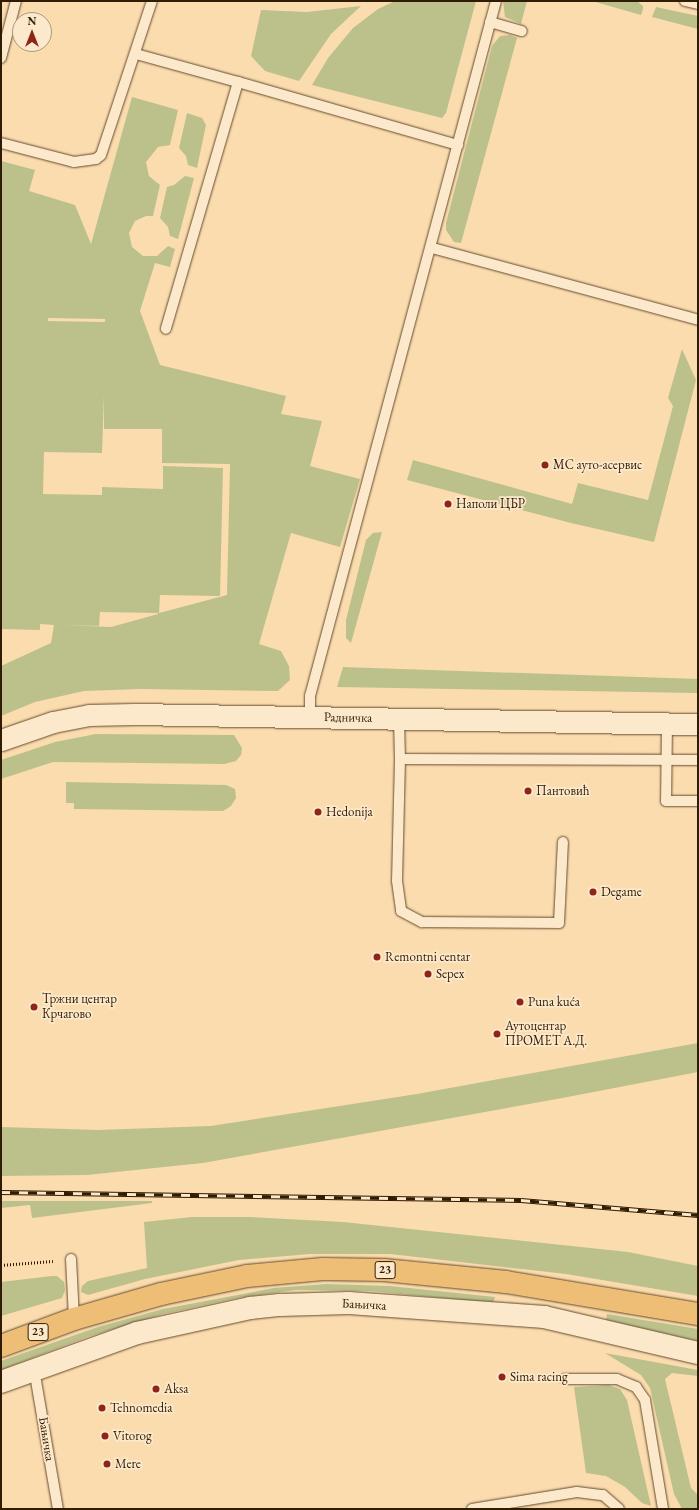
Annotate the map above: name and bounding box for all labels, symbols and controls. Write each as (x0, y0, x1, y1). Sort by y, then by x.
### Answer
north arrow (12, 12, 52, 52)
text: N (28, 14, 36, 28)
place label: МС ауто-асервис (553, 457, 642, 473)
marker: МС ауто-асервис (540, 460, 550, 470)
place label: Наполи ЦБР (456, 496, 525, 512)
marker: Наполи ЦБР (443, 499, 453, 509)
street label: Радничка (324, 710, 372, 726)
place label: Пантовић (536, 783, 590, 799)
marker: Пантовић (523, 786, 533, 796)
place label: Hedonija (326, 804, 373, 820)
marker: Hedonija (313, 807, 323, 817)
place label: Degame (601, 884, 642, 900)
marker: Degame (588, 887, 598, 897)
place label: Remontni centar (385, 949, 470, 965)
marker: Remontni centar (372, 952, 382, 962)
place label: Sepex (436, 966, 464, 982)
marker: Sepex (423, 969, 433, 979)
place label: Тржни центар Крчагово (42, 992, 117, 1023)
place label: Puna kuća (528, 994, 580, 1010)
marker: Puna kuća (515, 997, 525, 1007)
marker: Тржни центар Крчагово (29, 1002, 39, 1012)
place label: Аутоцентар ПРОМЕТ А.Д. (505, 1019, 587, 1050)
marker: Аутоцентар ПРОМЕТ А.Д. (492, 1029, 502, 1039)
road number: 23 (374, 1260, 396, 1280)
street label: Бањичка (341, 1296, 387, 1314)
road number: 23 (27, 1322, 49, 1342)
place label: Sima racing (510, 1369, 568, 1385)
marker: Sima racing (497, 1372, 507, 1382)
place label: Aksa (164, 1381, 188, 1397)
marker: Aksa (151, 1384, 161, 1394)
place label: Tehnomedia (110, 1400, 172, 1416)
marker: Tehnomedia (97, 1403, 107, 1413)
street label: Бањичка (35, 1416, 57, 1462)
place label: Vitorog (113, 1428, 152, 1444)
marker: Vitorog (100, 1431, 110, 1441)
place label: Mere (115, 1456, 141, 1472)
marker: Mere (102, 1459, 112, 1469)

